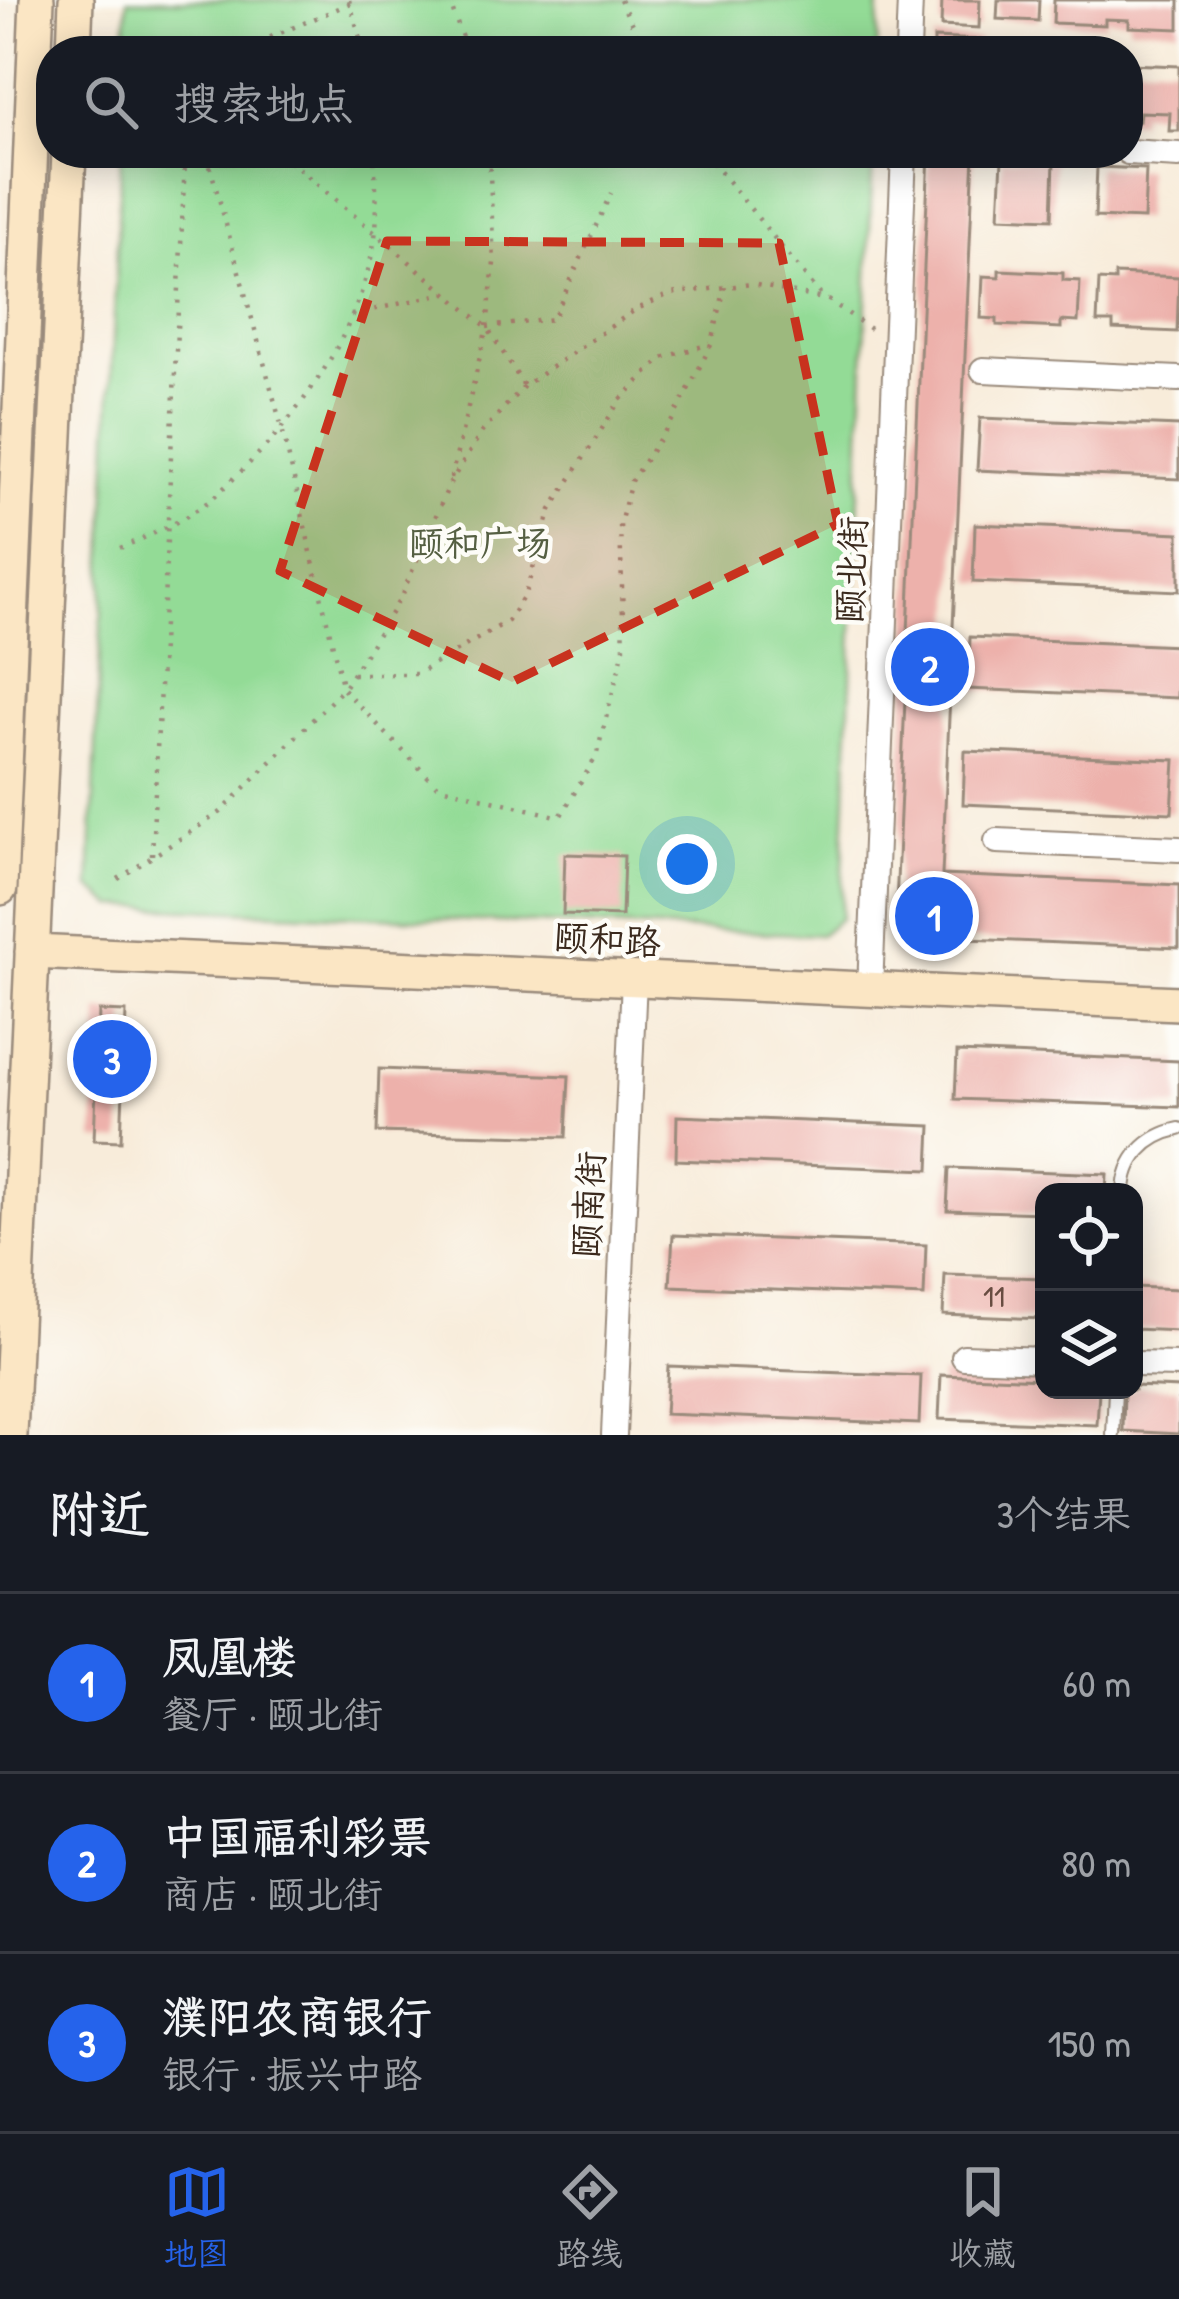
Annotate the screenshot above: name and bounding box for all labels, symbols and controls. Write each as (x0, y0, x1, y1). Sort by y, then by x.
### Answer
search box (36, 36, 1143, 168)
icon: search (78, 69, 144, 135)
text: 搜索地点 (174, 72, 354, 133)
street label: 颐北街 (824, 515, 877, 625)
park label: 颐和广场 (408, 518, 552, 567)
pin: 2 (891, 622, 969, 712)
your location (657, 834, 717, 894)
pin: 1 (895, 871, 973, 961)
street label: 颐和路 (552, 911, 662, 966)
pin: 3 (73, 1014, 151, 1104)
street label: 颐南街 (560, 1150, 615, 1260)
map controls (1035, 1183, 1143, 1399)
button: locate (1035, 1183, 1143, 1291)
house number: 11 (983, 1276, 1005, 1316)
button: layers (1035, 1291, 1143, 1399)
text: 附近 (48, 1479, 150, 1548)
text: 3个结果 (997, 1487, 1131, 1540)
text: 凤凰楼 (162, 1626, 297, 1687)
text: 1 (80, 1656, 94, 1709)
text: 60 m (1062, 1656, 1131, 1709)
text: 餐厅 · 颐北街 (162, 1687, 383, 1740)
text: 中国福利彩票 (162, 1806, 432, 1867)
text: 2 (78, 1836, 96, 1889)
text: 80 m (1061, 1836, 1131, 1889)
text: 商店 · 颐北街 (162, 1867, 383, 1920)
text: 濮阳农商银行 (162, 1986, 432, 2047)
text: 3 (78, 2016, 96, 2069)
text: 150 m (1047, 2016, 1131, 2069)
text: 银行 · 振兴中路 (162, 2047, 422, 2100)
tab: 地图 (164, 2159, 230, 2275)
tab: 路线 (557, 2159, 623, 2275)
tab: 收藏 (950, 2159, 1016, 2275)

